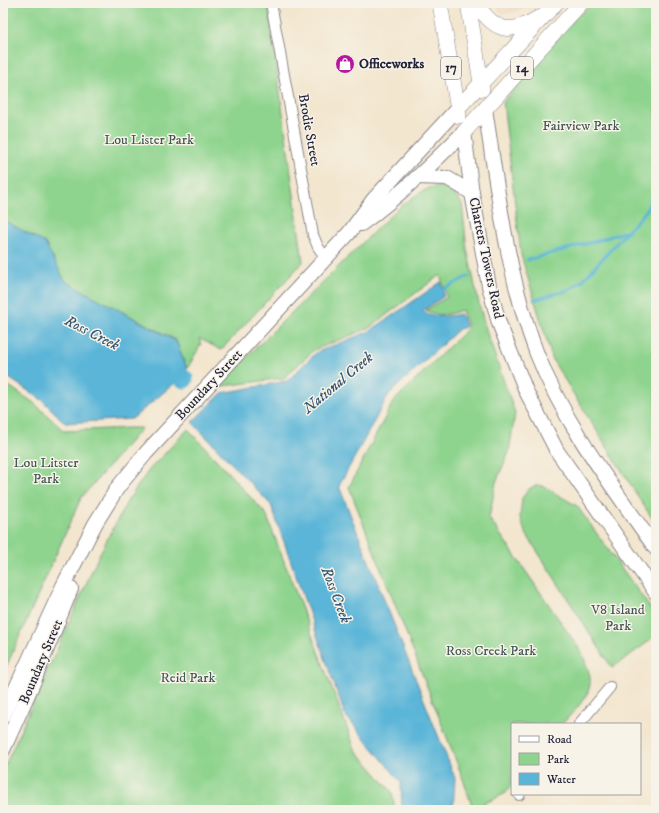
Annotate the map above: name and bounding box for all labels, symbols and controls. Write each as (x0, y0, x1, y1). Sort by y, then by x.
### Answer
shop icon: Officeworks (334, 53, 356, 75)
place label: Officeworks (359, 55, 424, 73)
road number: 17 (441, 57, 461, 79)
road number: 14 (511, 57, 533, 79)
street label: Brodie Street (294, 92, 324, 168)
park label: Fairview Park (543, 117, 619, 135)
park label: Lou Lister Park (104, 131, 194, 149)
street label: Charters Towers Road (464, 196, 508, 320)
water label: Ross Creek (61, 311, 123, 355)
street label: Boundary Street (172, 345, 247, 424)
water label: National Creek (298, 348, 378, 419)
park label: Lou Litster Park (14, 454, 79, 488)
water label: Ross Creek (316, 563, 356, 627)
park label: V8 Island Park (590, 601, 645, 635)
street label: Boundary Street (15, 616, 67, 707)
park label: Ross Creek Park (446, 642, 536, 660)
park label: Reid Park (161, 669, 215, 687)
legend (511, 723, 641, 795)
text: Road (547, 732, 572, 747)
text: Park (547, 752, 569, 767)
text: Water (546, 772, 576, 787)

